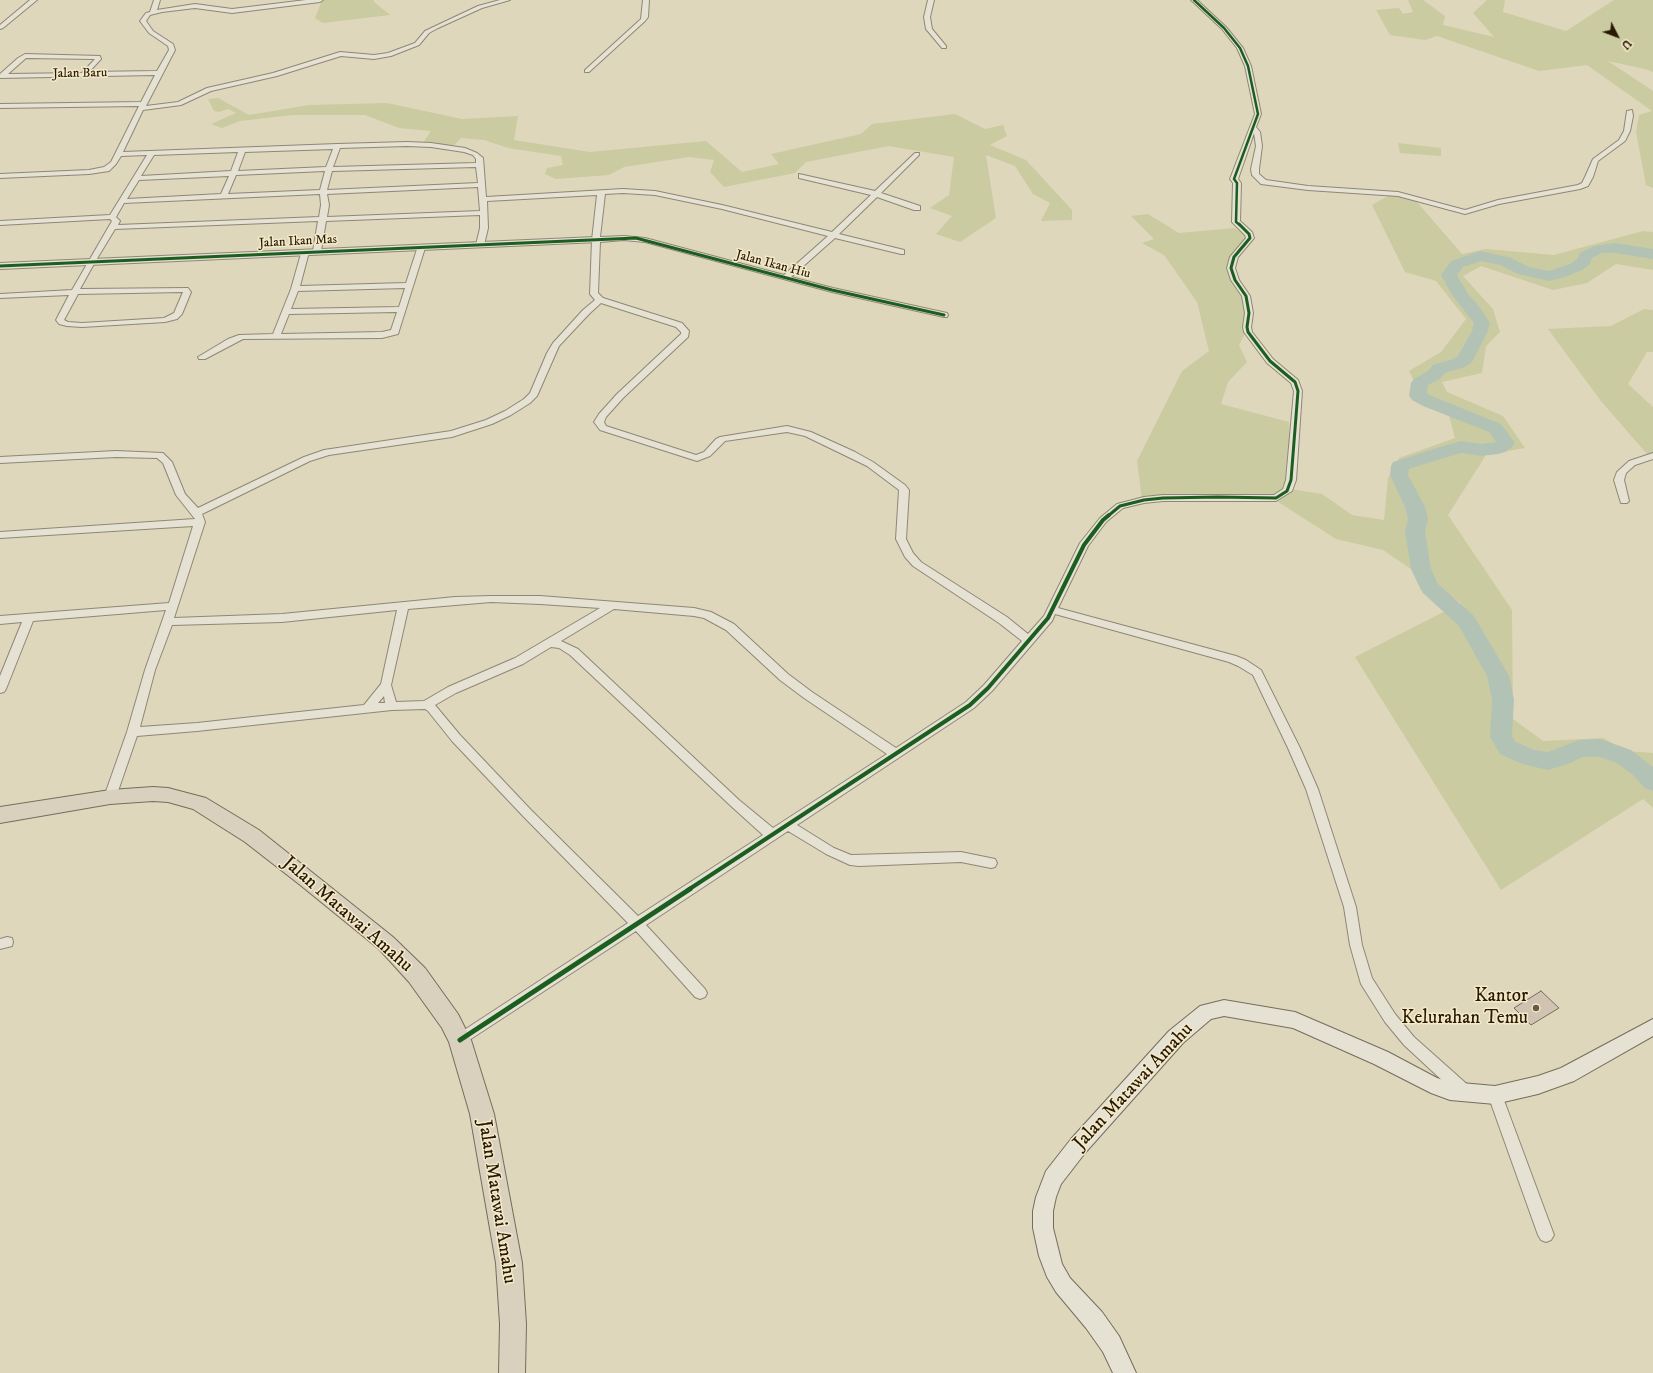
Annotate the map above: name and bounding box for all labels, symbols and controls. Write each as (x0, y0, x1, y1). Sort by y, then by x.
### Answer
north arrow (1597, 16, 1637, 56)
text: U (1618, 36, 1634, 52)
street label: Jalan Baru (53, 66, 107, 82)
street label: Jalan Ikan Mas (259, 232, 337, 252)
street label: Jalan Ikan Hiu (734, 248, 812, 282)
street label: Jalan Matawai Amahu (277, 852, 417, 978)
place label: Kantor Kelurahan Temu (1401, 986, 1528, 1030)
marker: Kantor Kelurahan Temu (1531, 1003, 1541, 1013)
street label: Jalan Matawai Amahu (1069, 1019, 1199, 1155)
street label: Jalan Matawai Amahu (472, 1119, 520, 1285)

